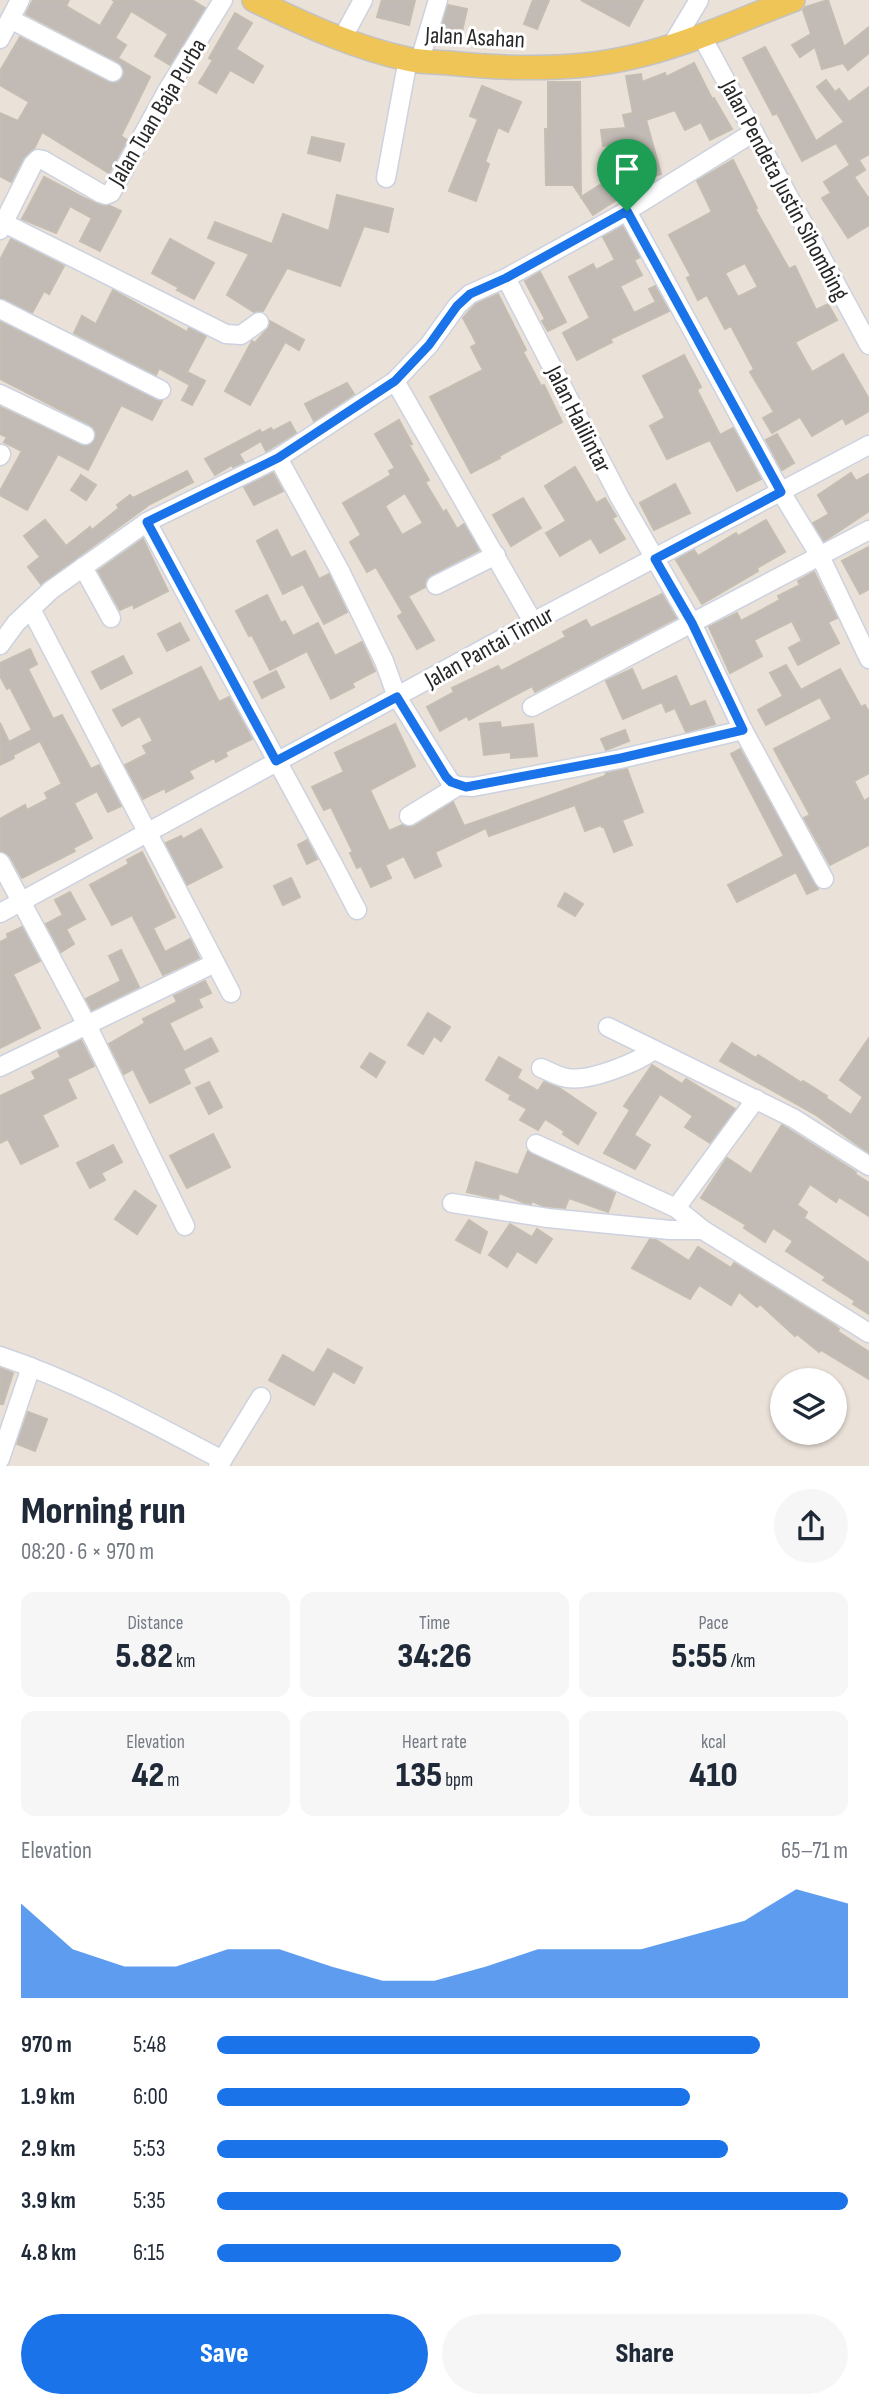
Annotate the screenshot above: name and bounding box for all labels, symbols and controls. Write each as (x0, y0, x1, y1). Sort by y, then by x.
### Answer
street label: Jalan Asahan (423, 20, 526, 55)
street label: Jalan Tuan Baja Purba (102, 33, 213, 192)
street label: Jalan Pendeta Justin Sihombing (714, 74, 855, 306)
pin (597, 139, 657, 211)
icon: arrive (608, 150, 646, 188)
street label: Jalan Halilintar (539, 360, 618, 478)
street label: Jalan Pantai Timur (419, 600, 559, 695)
map controls (770, 1368, 847, 1445)
button: layers (770, 1368, 847, 1445)
text: Morning run (21, 1489, 186, 1534)
button: share (774, 1489, 848, 1563)
text: 08:20 · 6 × 970 m (21, 1538, 154, 1566)
text: Distance (127, 1612, 184, 1635)
text: Time (419, 1612, 450, 1635)
text: Pace (698, 1612, 729, 1635)
text: 5.82 (116, 1635, 173, 1678)
text: 34:26 (397, 1635, 472, 1678)
text: 5:55 (672, 1635, 728, 1678)
text: km (173, 1650, 195, 1673)
text: /km (728, 1650, 755, 1673)
text: Elevation (126, 1731, 185, 1754)
text: Heart rate (402, 1731, 467, 1754)
text: kcal (701, 1731, 726, 1754)
text: 42 (131, 1754, 164, 1797)
text: 135 (396, 1754, 442, 1797)
text: 410 (689, 1754, 738, 1797)
text: m (164, 1769, 180, 1792)
text: bpm (442, 1769, 473, 1792)
text: Elevation (21, 1837, 92, 1865)
text: 65–71 m (781, 1837, 848, 1865)
text: 970 m (21, 2031, 72, 2059)
text: 5:48 (133, 2031, 166, 2059)
text: 1.9 km (21, 2083, 75, 2111)
text: 6:00 (133, 2083, 168, 2111)
text: 2.9 km (21, 2135, 75, 2163)
text: 5:53 (133, 2135, 165, 2163)
text: 3.9 km (21, 2187, 76, 2215)
text: 5:35 (133, 2187, 165, 2215)
text: 4.8 km (21, 2239, 76, 2267)
text: 6:15 (133, 2239, 165, 2267)
button: Save (21, 2314, 428, 2394)
button: Share (442, 2314, 848, 2394)

